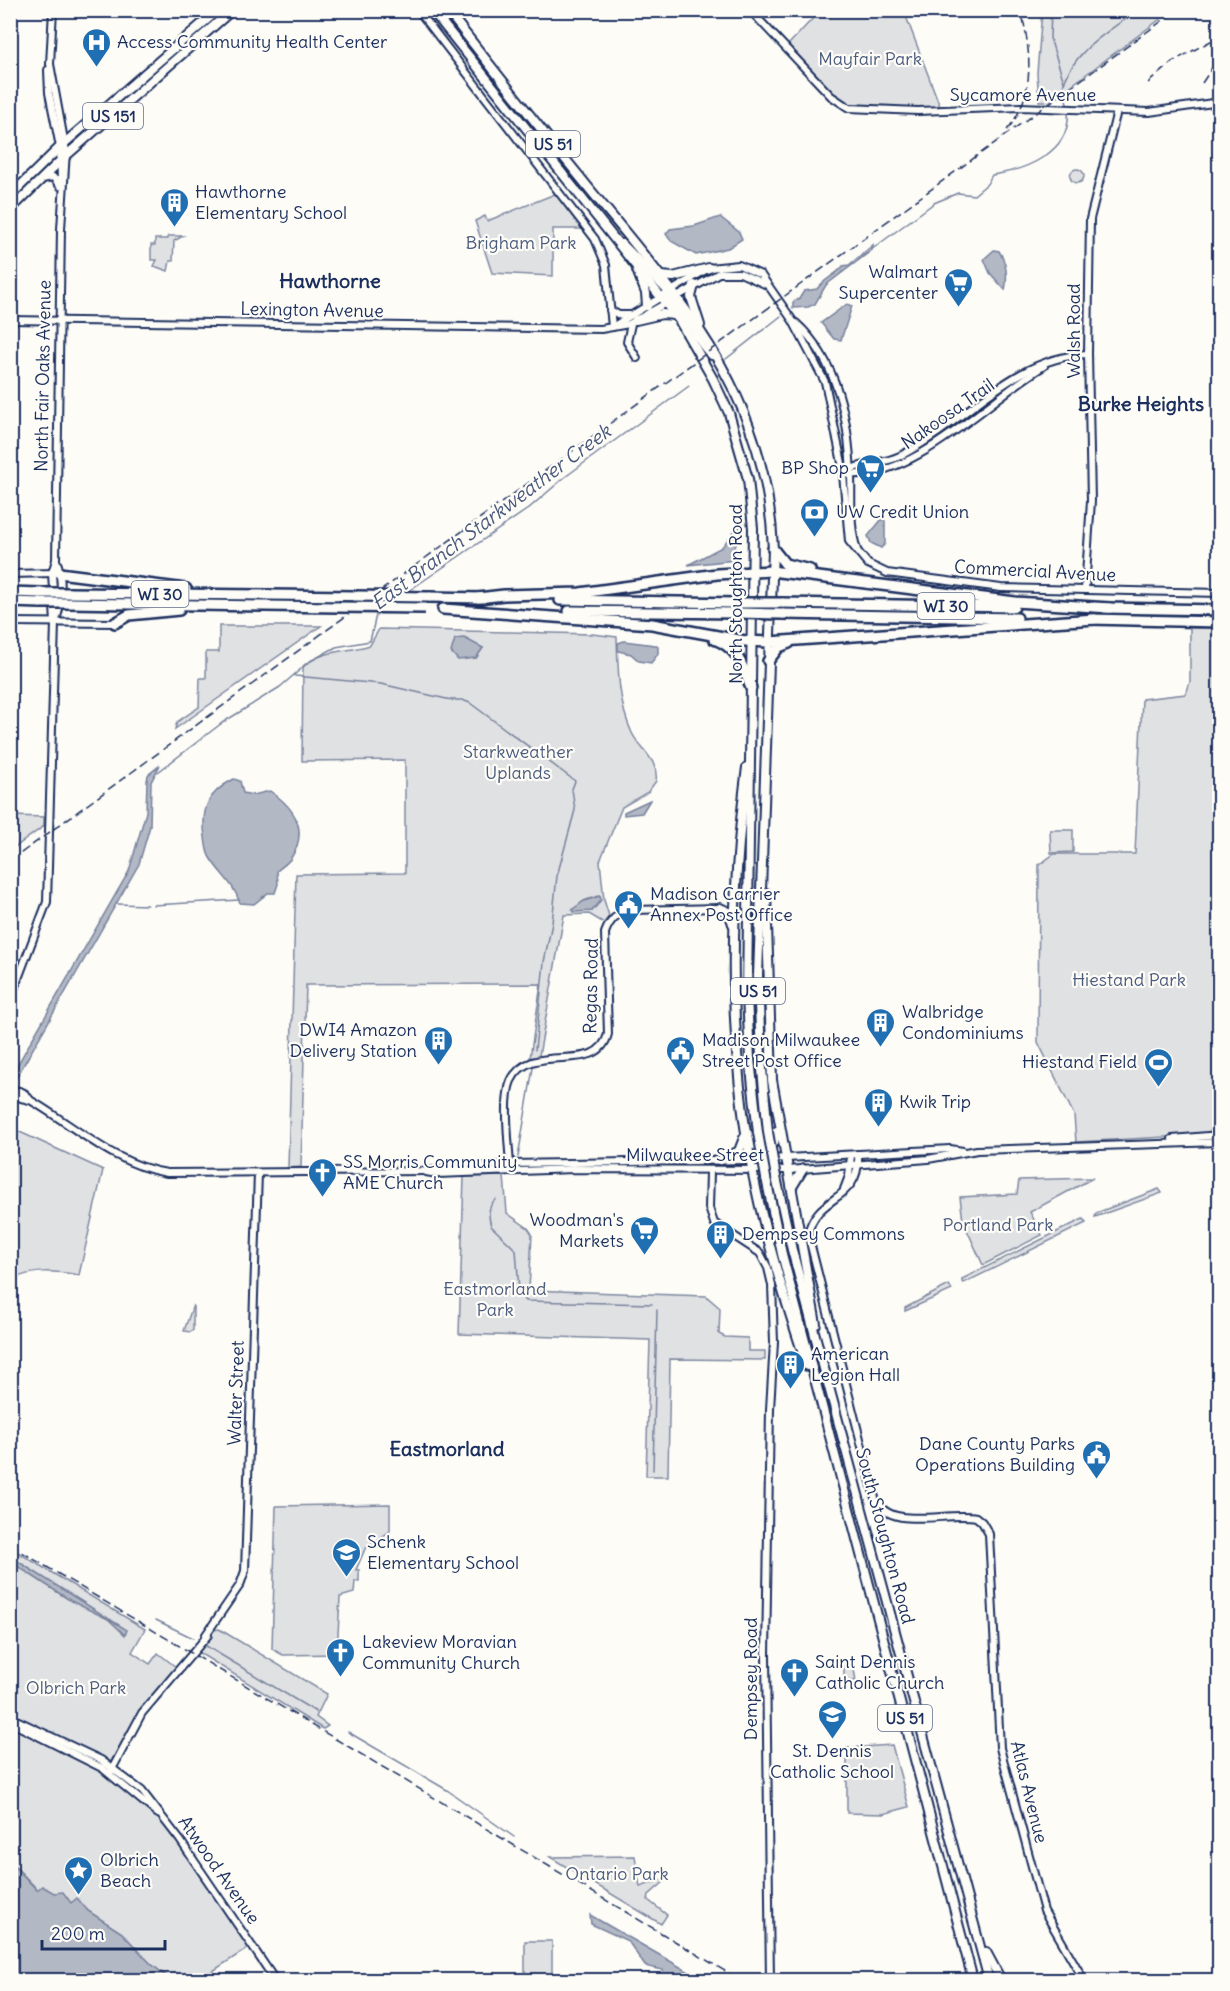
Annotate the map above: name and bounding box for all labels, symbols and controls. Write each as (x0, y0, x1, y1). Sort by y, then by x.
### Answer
hospital icon: Access Community Health Center (80, 26, 112, 68)
place label: Access Community Health Center (117, 30, 388, 53)
park label: Mayfair Park (818, 47, 922, 70)
street label: Sycamore Avenue (950, 83, 1096, 106)
road number: US 151 (83, 103, 143, 129)
road number: US 51 (526, 131, 580, 157)
place label: Hawthorne Elementary School (195, 180, 347, 224)
building icon: Hawthorne Elementary School (158, 186, 190, 228)
park label: Brigham Park (465, 231, 577, 254)
place label: Walmart Supercenter (839, 260, 939, 304)
supermarket icon: Walmart Supercenter (943, 266, 975, 308)
district label: Hawthorne (279, 268, 381, 293)
street label: North Fair Oaks Avenue (29, 280, 56, 472)
street label: Walsh Road (1062, 283, 1085, 379)
street label: Lexington Avenue (240, 297, 384, 322)
street label: Nakoosa Trail (897, 373, 999, 454)
district label: Burke Heights (1078, 391, 1204, 416)
water label: East Branch Starkweather Creek (366, 417, 617, 615)
supermarket icon: BP Shop (854, 452, 886, 494)
place label: BP Shop (781, 456, 849, 479)
bank icon: UW Credit Union (799, 496, 831, 538)
place label: UW Credit Union (836, 500, 969, 523)
street label: North Stoughton Road (724, 504, 747, 684)
street label: Commercial Avenue (953, 555, 1117, 586)
road number: WI 30 (132, 581, 188, 607)
road number: WI 30 (918, 593, 974, 619)
park label: Starkweather Uplands (463, 740, 574, 784)
place label: Madison Carrier Annex Post Office (650, 882, 793, 926)
public building icon: Madison Carrier Annex Post Office (613, 888, 645, 930)
street label: Regas Road (578, 937, 603, 1034)
park label: Hiestand Park (1072, 968, 1186, 991)
road number: US 51 (731, 978, 785, 1004)
place label: Walbridge Condominiums (902, 1000, 1024, 1044)
building icon: Walbridge Condominiums (865, 1006, 897, 1048)
place label: DWI4 Amazon Delivery Station (290, 1018, 417, 1062)
building icon: DWI4 Amazon Delivery Station (422, 1024, 454, 1066)
place label: Madison Milwaukee Street Post Office (702, 1028, 860, 1072)
public building icon: Madison Milwaukee Street Post Office (665, 1034, 697, 1076)
sports icon: Hiestand Field (1142, 1046, 1174, 1088)
place label: Hiestand Field (1022, 1050, 1137, 1073)
building icon: Kwik Trip (862, 1086, 894, 1128)
place label: Kwik Trip (899, 1090, 971, 1113)
street label: Milwaukee Street (626, 1143, 764, 1166)
place label: SS Morris Community AME Church (343, 1150, 518, 1194)
church icon: SS Morris Community AME Church (306, 1156, 338, 1198)
place label: Woodman's Markets (530, 1208, 624, 1252)
park label: Portland Park (943, 1213, 1053, 1236)
supermarket icon: Woodman's Markets (629, 1214, 661, 1256)
building icon: Dempsey Commons (705, 1218, 737, 1260)
place label: Dempsey Commons (742, 1222, 905, 1245)
park label: Eastmorland Park (443, 1277, 547, 1321)
street label: Walter Street (222, 1340, 249, 1446)
place label: American Legion Hall (811, 1342, 900, 1386)
building icon: American Legion Hall (774, 1348, 806, 1390)
place label: Dane County Parks Operations Building (915, 1432, 1075, 1476)
district label: Eastmorland (390, 1436, 505, 1461)
public building icon: Dane County Parks Operations Building (1080, 1438, 1112, 1480)
street label: South Stoughton Road (851, 1445, 920, 1627)
place label: Schenk Elementary School (367, 1530, 519, 1574)
school or university icon: Schenk Elementary School (330, 1536, 362, 1578)
street label: Dempsey Road (739, 1617, 762, 1741)
place label: Lakeview Moravian Community Church (362, 1630, 520, 1674)
church icon: Lakeview Moravian Community Church (325, 1636, 357, 1678)
place label: Saint Dennis Catholic Church (815, 1650, 944, 1694)
church icon: Saint Dennis Catholic Church (778, 1656, 810, 1698)
park label: Olbrich Park (26, 1676, 126, 1699)
school or university icon: St. Dennis Catholic School (816, 1698, 848, 1740)
road number: US 51 (878, 1705, 932, 1731)
street label: Atlas Avenue (1006, 1738, 1053, 1845)
place label: St. Dennis Catholic School (770, 1739, 894, 1783)
street label: Atwood Avenue (174, 1811, 265, 1928)
place label: Olbrich Beach (100, 1848, 159, 1892)
place icon: Olbrich Beach (63, 1854, 95, 1896)
park label: Ontario Park (565, 1862, 669, 1885)
scale bar (42, 1913, 165, 1951)
text: 200 m (51, 1922, 105, 1945)

